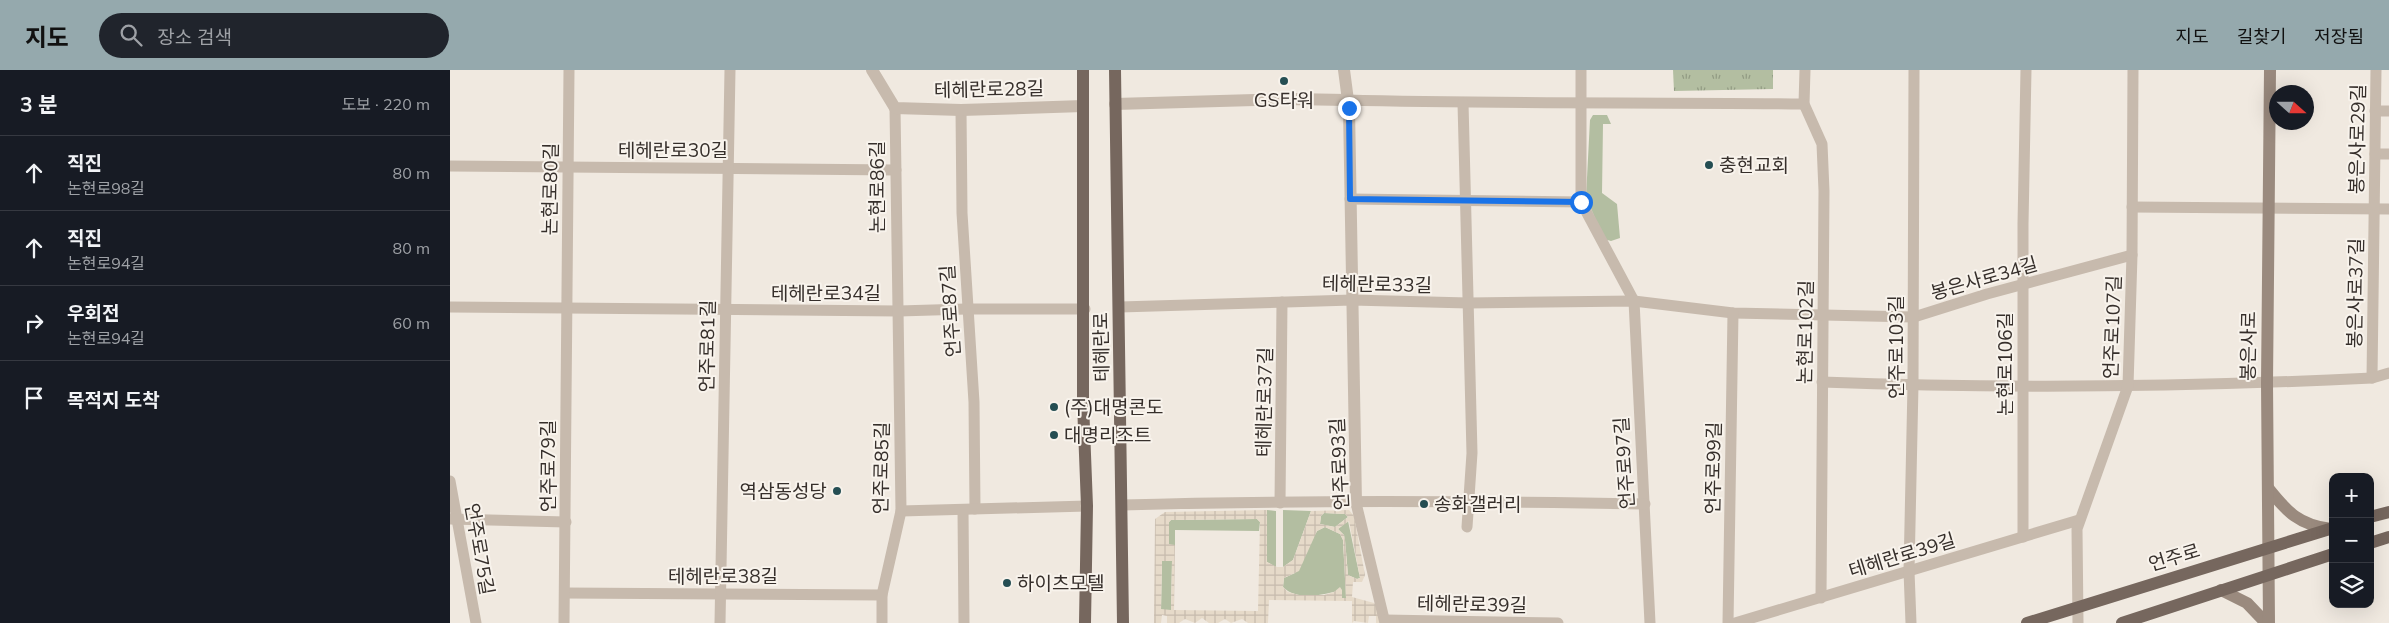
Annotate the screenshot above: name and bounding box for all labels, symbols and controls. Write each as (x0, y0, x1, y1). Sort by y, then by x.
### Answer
search box (99, 13, 449, 58)
icon: search (117, 21, 145, 49)
text: 지도 (25, 22, 69, 52)
text: 장소 검색 (157, 25, 232, 49)
text: 지도 (2176, 25, 2209, 48)
text: 길찾기 (2237, 25, 2286, 48)
text: 저장됨 (2314, 25, 2364, 48)
marker: GS타워 (1278, 75, 1290, 87)
street label: 테헤란로28길 (934, 76, 1044, 102)
street label: 봉은사로29길 (2344, 84, 2370, 194)
north arrow (2269, 85, 2314, 130)
place label: GS타워 (1254, 88, 1314, 112)
text: 3 분 (20, 91, 58, 117)
text: 도보 · 220 m (341, 94, 430, 114)
route end (1338, 97, 1361, 120)
street label: 테헤란로30길 (618, 138, 728, 162)
street label: 논현로86길 (865, 141, 889, 233)
street label: 논현로80길 (537, 142, 563, 236)
text: 직진 (67, 151, 102, 175)
place label: 충현교회 (1719, 153, 1789, 177)
icon: ahead (20, 159, 48, 187)
marker: 충현교회 (1703, 159, 1715, 171)
text: 80 m (393, 163, 430, 183)
text: 논현로98길 (67, 178, 145, 198)
route start (1570, 191, 1593, 214)
text: 직진 (67, 226, 102, 250)
icon: ahead (20, 234, 48, 262)
text: 80 m (393, 238, 430, 258)
street label: 봉은사로37길 (2342, 238, 2368, 348)
street label: 봉은사로34길 (1928, 251, 2040, 305)
text: 논현로94길 (67, 253, 145, 273)
street label: 언주로87길 (935, 264, 965, 358)
street label: 테헤란로33길 (1322, 271, 1432, 297)
street label: 언주로107길 (2098, 275, 2126, 379)
street label: 논현로102길 (1792, 280, 1818, 384)
street label: 테헤란로34길 (771, 281, 881, 305)
street label: 언주로103길 (1884, 295, 1908, 399)
street label: 언주로81길 (694, 299, 720, 393)
text: 우회전 (67, 301, 119, 325)
icon: right (20, 309, 48, 337)
street label: 봉은사로 (2235, 311, 2261, 381)
street label: 테헤란로 (1088, 312, 1114, 382)
street label: 논현로106길 (1993, 312, 2017, 416)
text: 60 m (393, 313, 430, 333)
text: 논현로94길 (67, 328, 145, 348)
street label: 테헤란로37길 (1251, 347, 1277, 457)
icon: arrive (20, 384, 48, 412)
text: 목적지 도착 (67, 388, 160, 412)
place label: (주)대명콘도 (1064, 395, 1163, 419)
marker: (주)대명콘도 (1048, 401, 1060, 413)
street label: 언주로97길 (1609, 416, 1639, 510)
street label: 언주로93길 (1325, 417, 1353, 511)
street label: 언주로79길 (536, 420, 560, 512)
street label: 언주로85길 (868, 421, 894, 515)
street label: 언주로99길 (1700, 421, 1726, 515)
place label: 대명리조트 (1064, 423, 1151, 447)
marker: 대명리조트 (1048, 429, 1060, 441)
map controls (2329, 473, 2374, 608)
button: + (2329, 473, 2374, 518)
place label: 역삼동성당 (740, 479, 827, 503)
marker: 역삼동성당 (831, 485, 843, 497)
place label: 송화갤러리 (1434, 492, 1521, 516)
marker: 송화갤러리 (1418, 498, 1430, 510)
street label: 언주로75길 (460, 501, 500, 597)
button: − (2329, 518, 2374, 563)
street label: 테헤란로39길 (1846, 527, 1958, 583)
street label: 언주로 (2145, 538, 2203, 576)
button: layers (2329, 563, 2374, 608)
street label: 테헤란로38길 (668, 564, 778, 588)
place label: 하이츠모텔 (1017, 571, 1104, 595)
marker: 하이츠모텔 (1001, 577, 1013, 589)
street label: 테헤란로39길 (1417, 591, 1527, 617)

